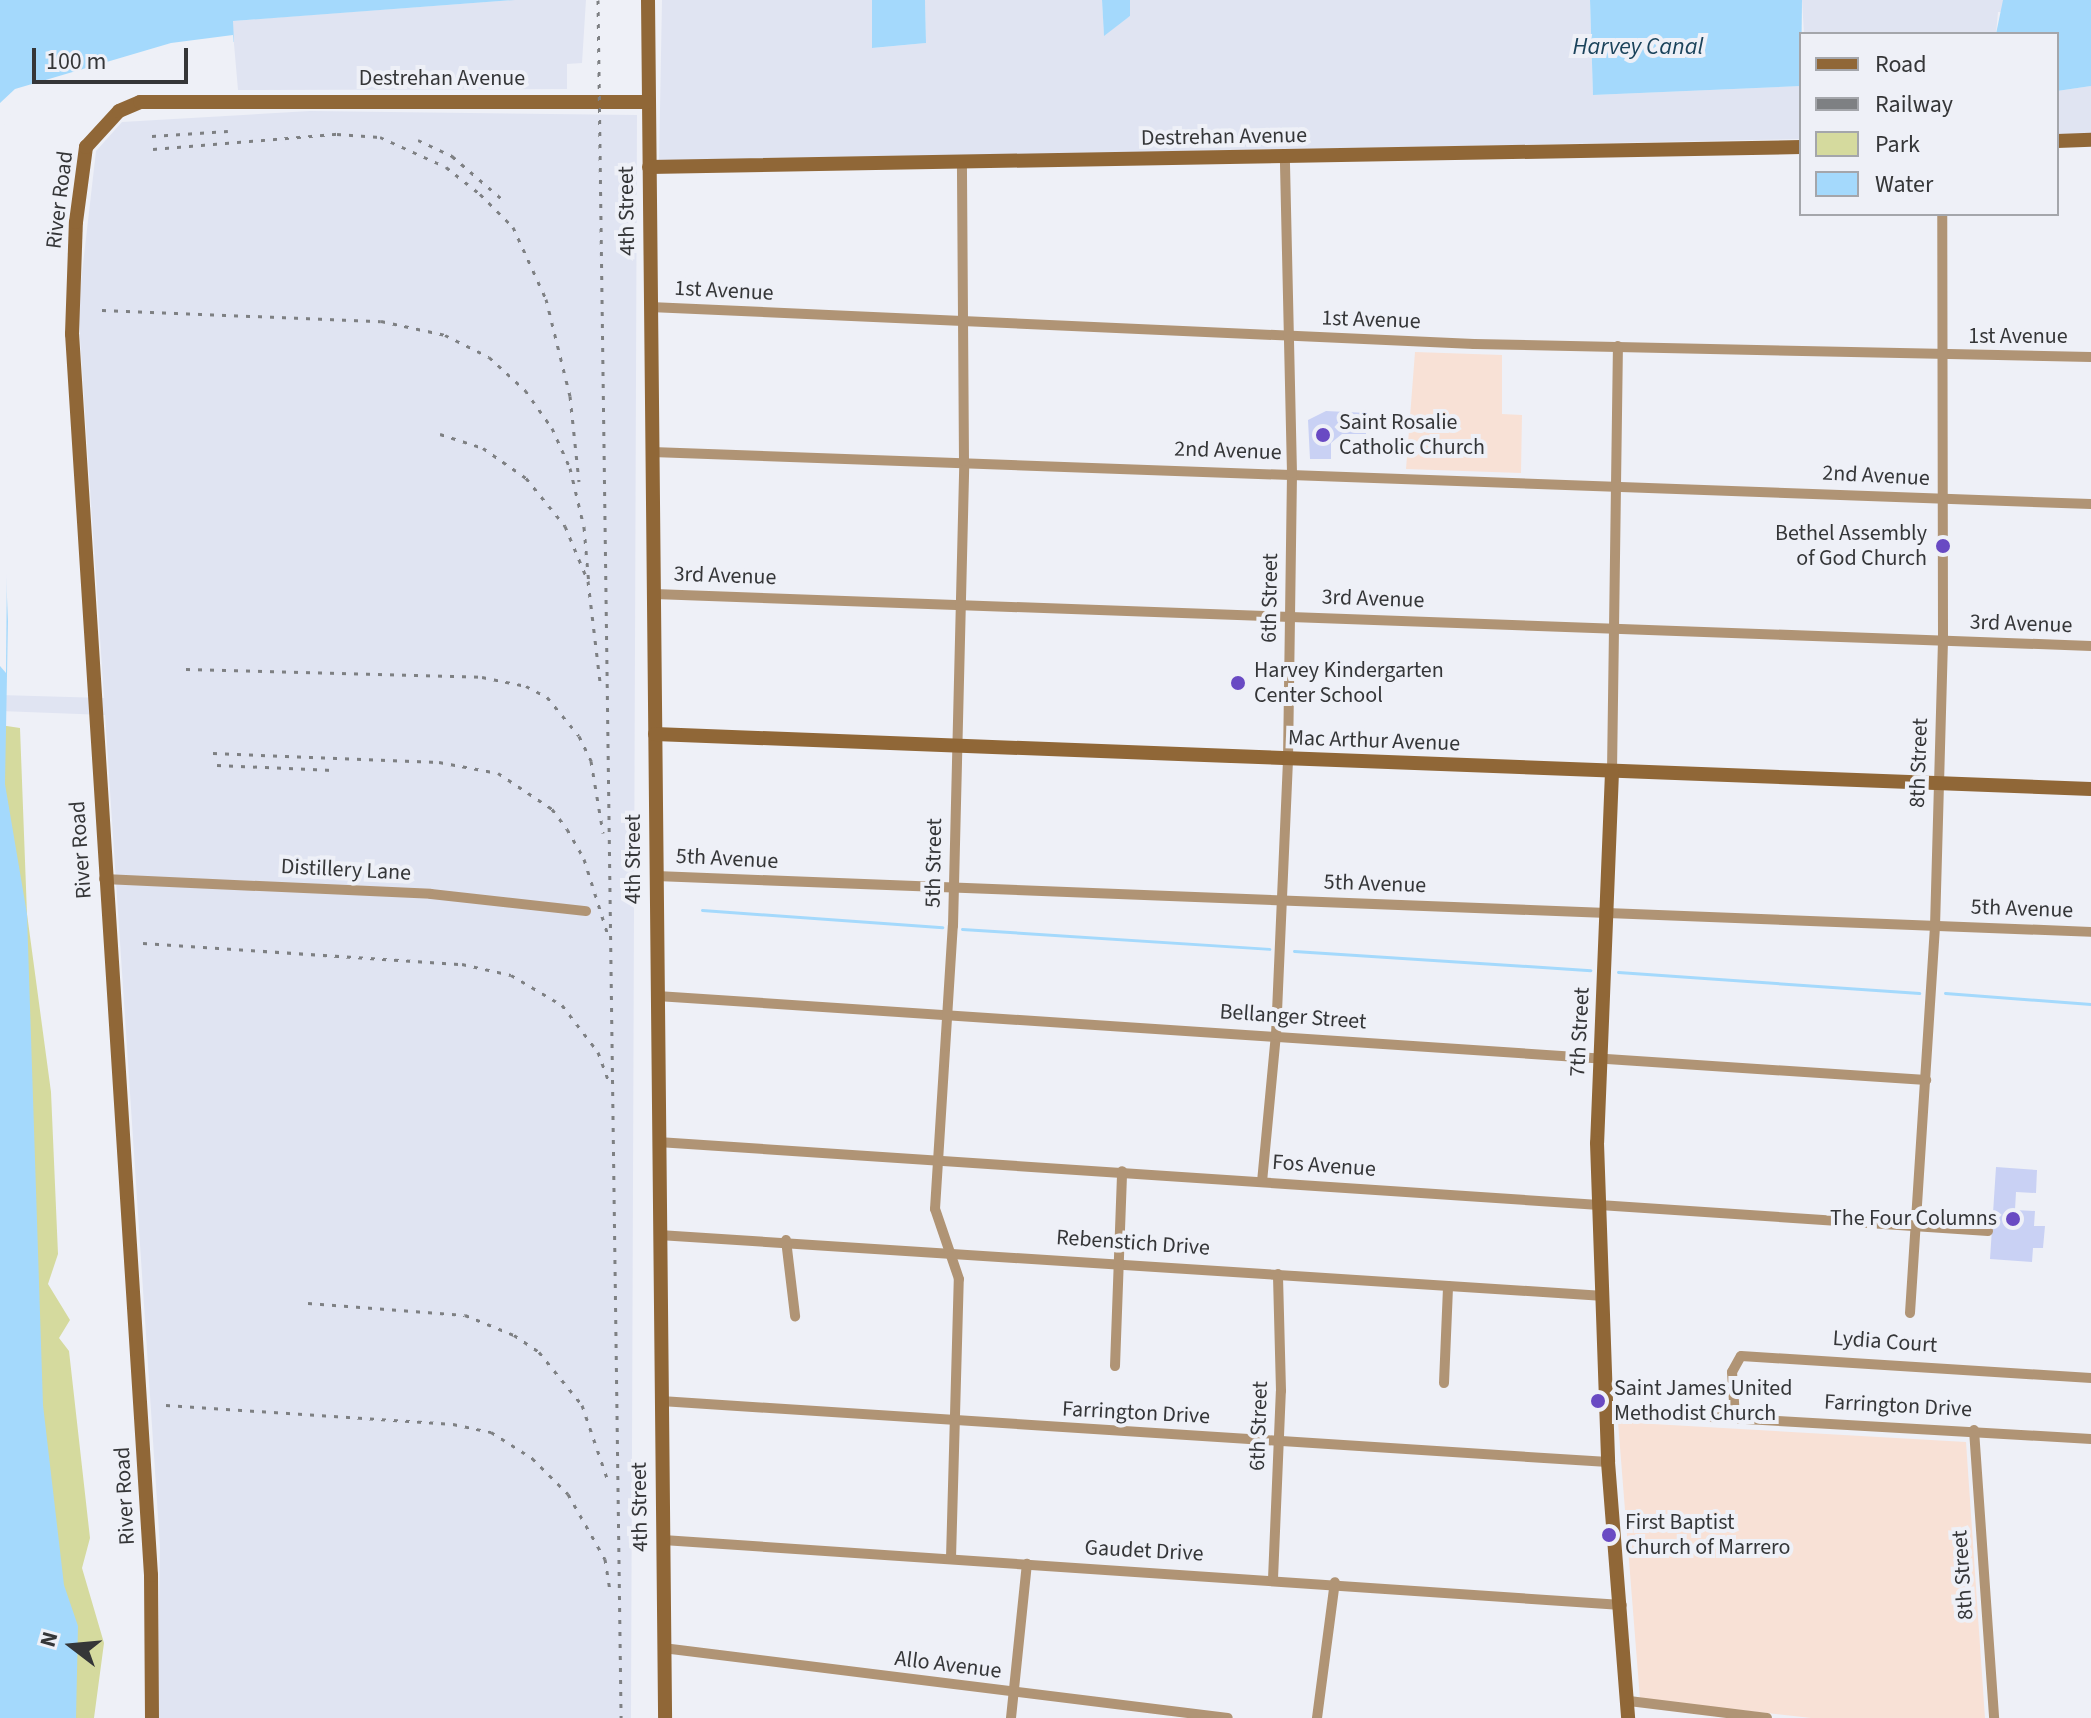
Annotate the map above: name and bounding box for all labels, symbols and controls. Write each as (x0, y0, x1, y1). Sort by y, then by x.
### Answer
scale bar (36, 32, 192, 82)
legend (1799, 32, 2059, 216)
water label: Harvey Canal (1572, 33, 1704, 61)
text: 100 m (46, 44, 106, 79)
text: Road (1875, 47, 1927, 82)
street label: Destrehan Avenue (359, 66, 525, 92)
text: Railway (1875, 87, 1953, 122)
street label: Destrehan Avenue (1141, 122, 1307, 152)
text: Park (1875, 127, 1920, 162)
street label: River Road (41, 150, 79, 250)
street label: 4th Street (613, 166, 641, 256)
text: Water (1875, 167, 1933, 202)
street label: 1st Avenue (674, 275, 774, 307)
street label: 1st Avenue (1321, 305, 1421, 335)
street label: 1st Avenue (1968, 324, 2068, 350)
place label: Saint Rosalie Catholic Church (1339, 409, 1485, 460)
marker: Saint Rosalie Catholic Church (1314, 426, 1332, 444)
street label: 2nd Avenue (1174, 436, 1282, 466)
street label: 2nd Avenue (1822, 460, 1930, 492)
place label: Bethel Assembly of God Church (1775, 520, 1927, 572)
marker: Bethel Assembly of God Church (1934, 537, 1952, 555)
street label: 6th Street (1256, 553, 1284, 643)
street label: 3rd Avenue (673, 561, 777, 591)
street label: 3rd Avenue (1321, 584, 1425, 614)
street label: 3rd Avenue (1969, 609, 2073, 639)
place label: Harvey Kindergarten Center School (1254, 657, 1444, 708)
marker: Harvey Kindergarten Center School (1229, 674, 1247, 692)
street label: 8th Street (1904, 718, 1934, 808)
street label: Mac Arthur Avenue (1287, 725, 1461, 757)
street label: River Road (64, 800, 98, 900)
street label: 4th Street (621, 814, 647, 904)
street label: 5th Street (920, 818, 948, 908)
street label: 5th Avenue (675, 843, 779, 875)
street label: Distillery Lane (280, 853, 412, 887)
street label: 5th Avenue (1323, 869, 1427, 899)
street label: 5th Avenue (1970, 894, 2074, 924)
street label: 7th Street (1564, 986, 1596, 1078)
street label: Bellanger Street (1219, 999, 1367, 1035)
street label: Fos Avenue (1271, 1149, 1377, 1183)
place label: The Four Columns (1830, 1206, 1997, 1232)
marker: The Four Columns (2004, 1210, 2022, 1228)
street label: Rebenstich Drive (1055, 1224, 1211, 1262)
street label: Lydia Court (1832, 1325, 1938, 1359)
place label: Saint James United Methodist Church (1614, 1375, 1792, 1426)
street label: 6th Street (1244, 1381, 1274, 1471)
street label: Farrington Drive (1823, 1389, 1973, 1423)
marker: Saint James United Methodist Church (1589, 1392, 1607, 1410)
street label: Farrington Drive (1061, 1396, 1211, 1430)
street label: River Road (109, 1446, 141, 1546)
street label: 4th Street (626, 1462, 654, 1552)
place label: First Baptist Church of Marrero (1625, 1509, 1790, 1560)
marker: First Baptist Church of Marrero (1600, 1526, 1618, 1544)
street label: 8th Street (1947, 1529, 1979, 1621)
street label: Gaudet Drive (1084, 1535, 1204, 1567)
north arrow (32, 1606, 112, 1686)
text: N (32, 1628, 66, 1651)
street label: Allo Avenue (893, 1645, 1003, 1685)

